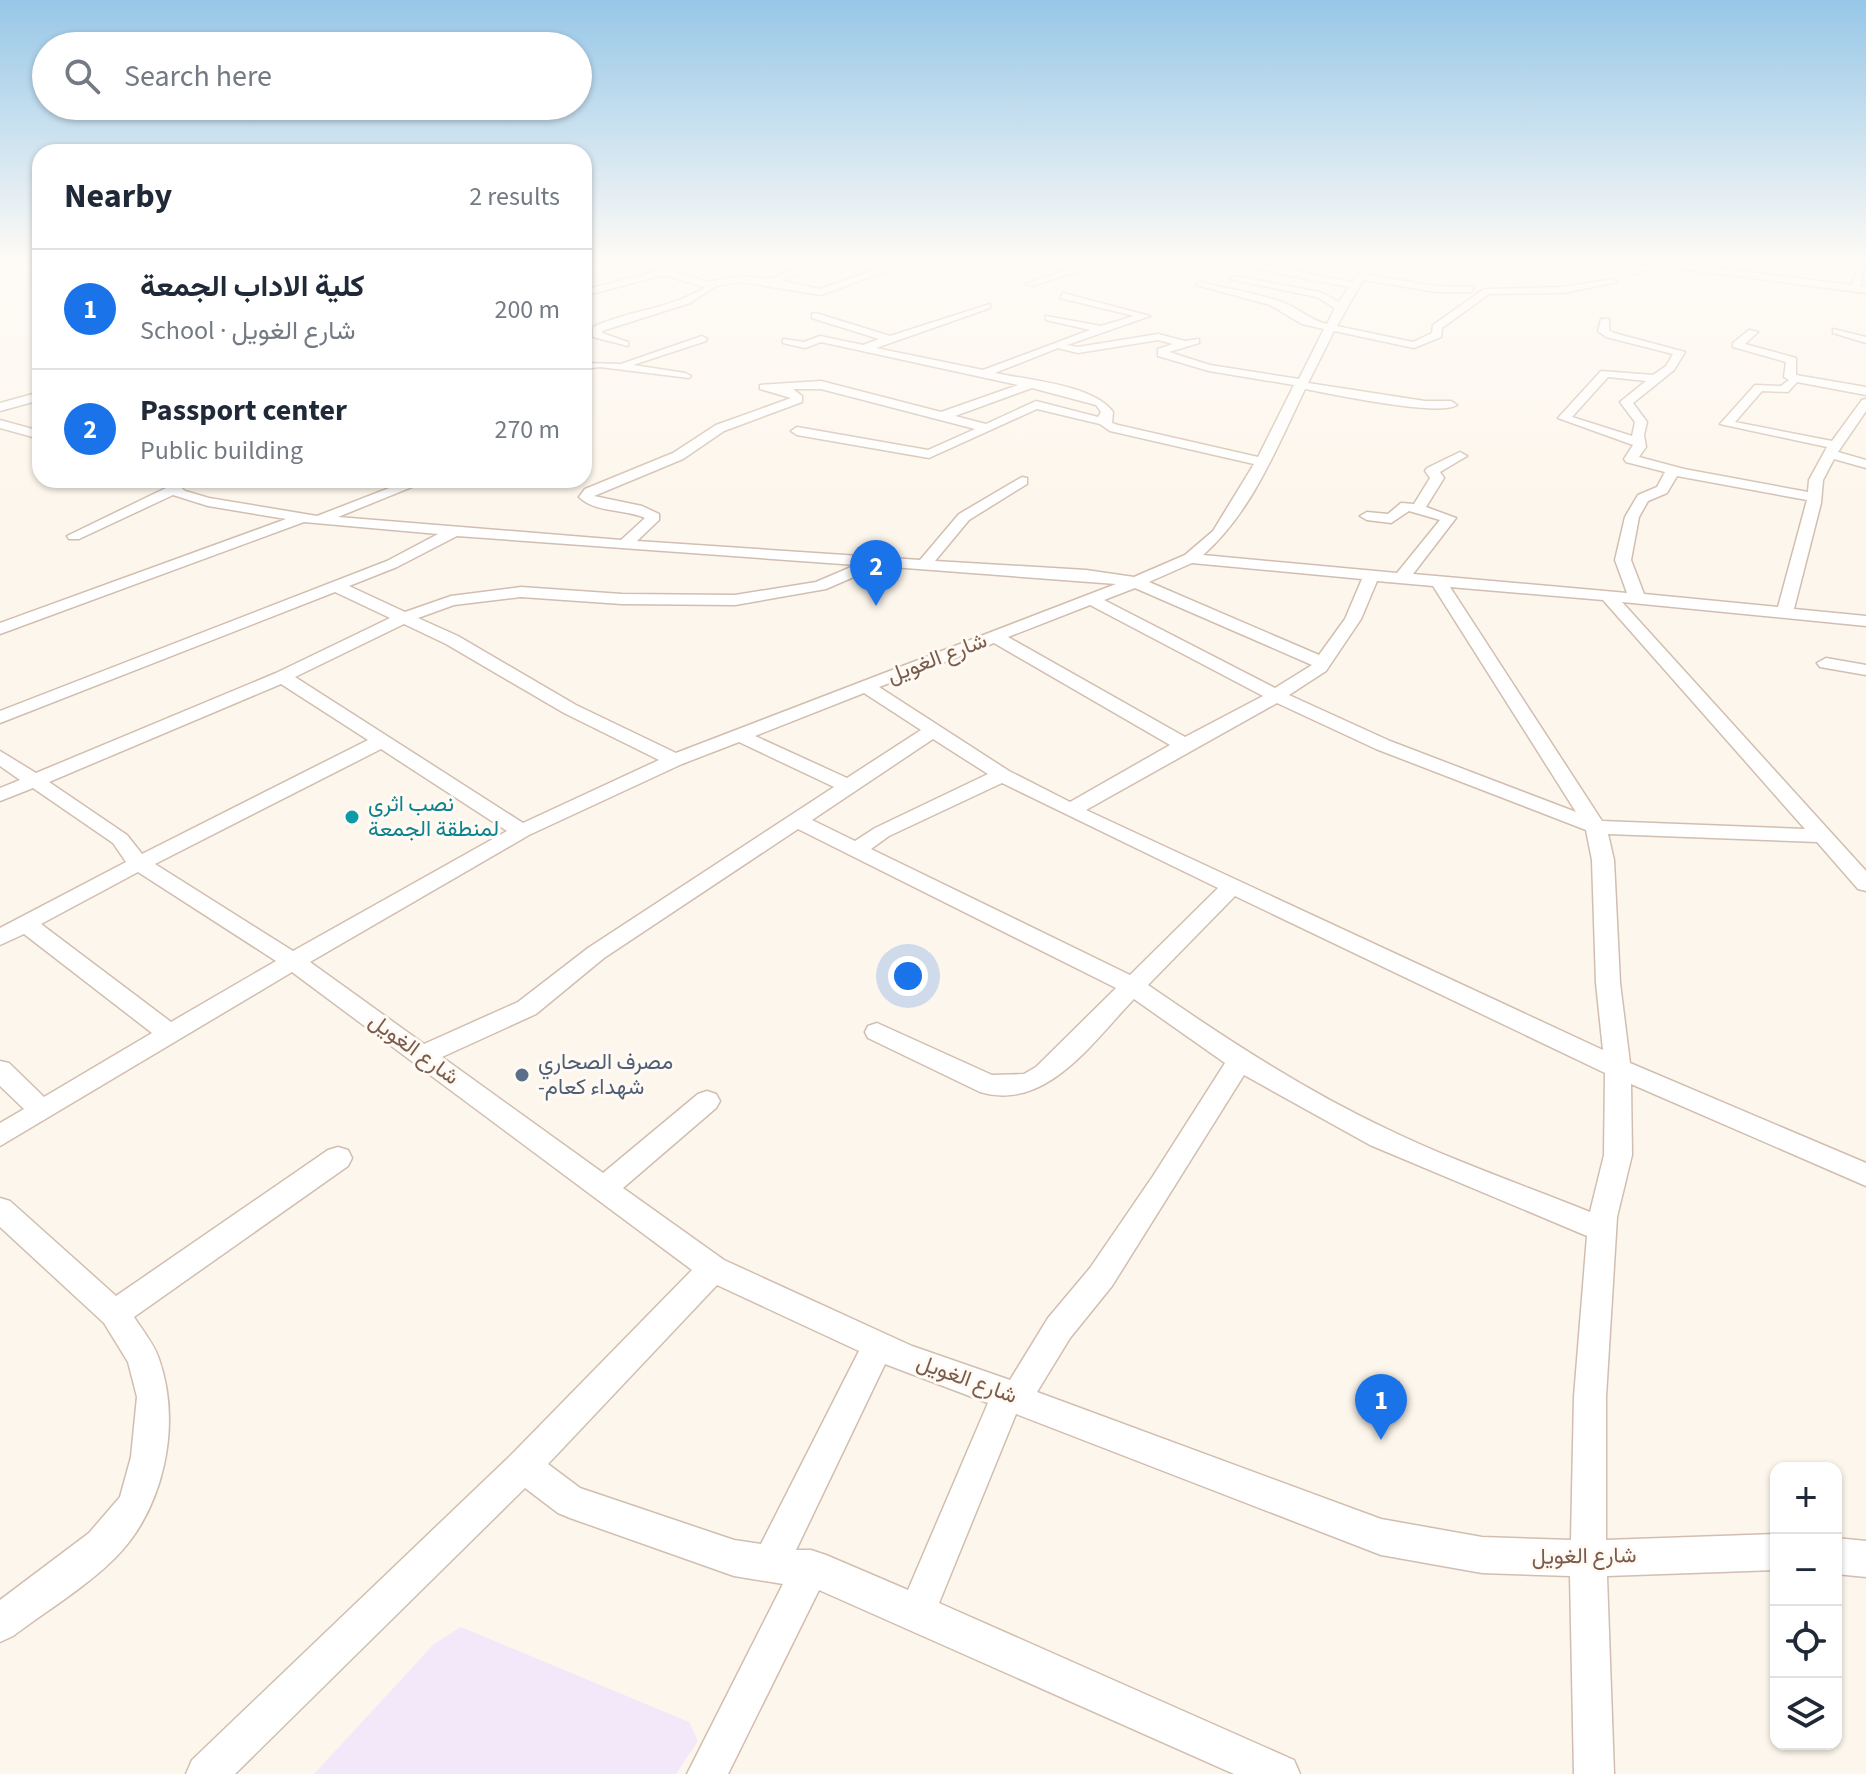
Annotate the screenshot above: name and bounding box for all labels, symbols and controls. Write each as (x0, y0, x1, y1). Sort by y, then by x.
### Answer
search box (32, 32, 592, 120)
icon: search (60, 54, 104, 98)
text: Search here (124, 55, 272, 98)
text: Nearby (64, 172, 172, 221)
text: 2 results (469, 178, 560, 215)
text: كلية اﻻداب الجمعة (140, 265, 365, 308)
text: 1 (83, 291, 97, 328)
text: 200 m (494, 291, 560, 328)
text: School · شارع الغويل (140, 312, 355, 349)
text: Passport center (140, 389, 347, 432)
text: 2 (83, 411, 97, 448)
text: 270 m (494, 411, 560, 448)
text: Public building (140, 432, 303, 469)
pin: 2 (850, 540, 902, 606)
street label: شارع الغويل (882, 624, 992, 692)
place label: نصب اثري لمنطقة الجمعة (368, 788, 499, 845)
marker: نصب اثري لمنطقة الجمعة (343, 808, 361, 826)
your location (888, 956, 928, 996)
street label: شارع الغويل (362, 1005, 466, 1093)
place label: مصرف الصحاري -شهداء كعام (538, 1046, 673, 1103)
marker: مصرف الصحاري -شهداء كعام (513, 1066, 531, 1084)
street label: شارع الغويل (912, 1346, 1022, 1412)
pin: 1 (1355, 1374, 1407, 1440)
map controls (1770, 1462, 1842, 1750)
button: + (1770, 1462, 1842, 1534)
button: − (1770, 1534, 1842, 1606)
street label: شارع الغويل (1531, 1539, 1637, 1573)
button: locate (1770, 1606, 1842, 1678)
button: layers (1770, 1678, 1842, 1750)

